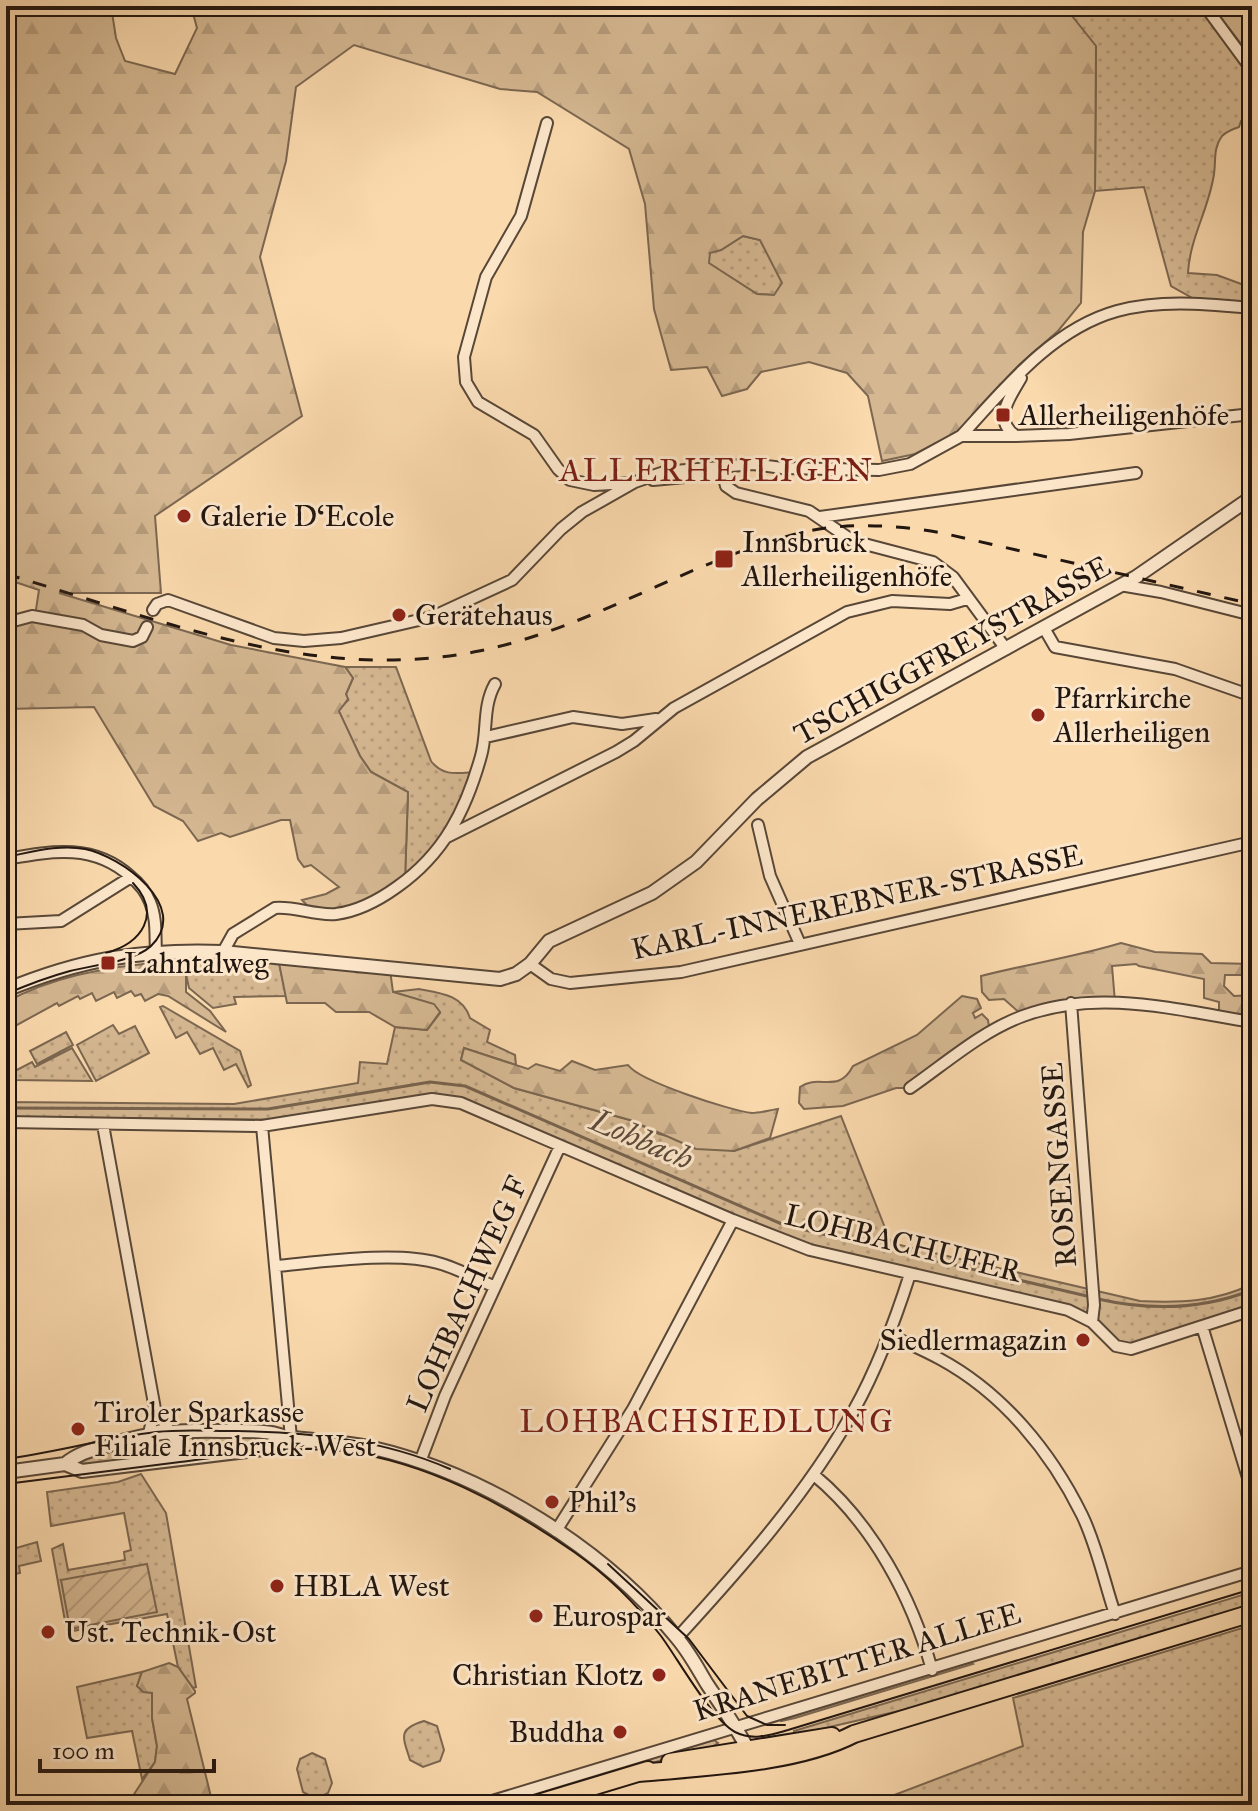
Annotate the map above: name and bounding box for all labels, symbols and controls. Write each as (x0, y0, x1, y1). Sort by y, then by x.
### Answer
place label: Allerheiligenhöfe (1017, 397, 1229, 433)
marker: Allerheiligenhöfe (994, 406, 1012, 424)
district label: ALLERHEILIGEN (558, 451, 874, 490)
place label: Galerie D‘Ecole (200, 498, 394, 534)
marker: Galerie D‘Ecole (175, 507, 193, 525)
place label: Innsbruck Allerheiligenhöfe (740, 524, 952, 594)
marker: Innsbruck Allerheiligenhöfe (713, 548, 735, 570)
street label: TSCHIGGFREYSTRASSE (787, 548, 1117, 752)
place label: Gerätehaus (415, 597, 553, 633)
marker: Gerätehaus (390, 606, 408, 624)
place label: Pfarrkirche Allerheiligen (1052, 680, 1210, 750)
marker: Pfarrkirche Allerheiligen (1029, 706, 1047, 724)
street label: KARL-INNEREBNER-STRASSE (628, 837, 1086, 967)
place label: Lahntalweg (124, 945, 270, 981)
marker: Lahntalweg (99, 954, 117, 972)
street label: ROSENGASSE (1034, 1061, 1084, 1269)
water label: Lohbach (583, 1100, 699, 1178)
street label: LOHBACHWEG F (399, 1170, 535, 1418)
street label: LOHBACHUFER (781, 1196, 1026, 1290)
place label: Siedlermagazin (879, 1322, 1067, 1358)
marker: Siedlermagazin (1074, 1331, 1092, 1349)
place label: Tiroler Sparkasse Filiale Innsbruck-West (94, 1394, 377, 1464)
district label: LOHBACHSIEDLUNG (519, 1402, 895, 1441)
marker: Tiroler Sparkasse Filiale Innsbruck-West (69, 1420, 87, 1438)
place label: Phil's (568, 1484, 636, 1520)
marker: Phil's (543, 1493, 561, 1511)
place label: HBLA West (293, 1568, 450, 1604)
marker: HBLA West (268, 1577, 286, 1595)
street label: KRANEBITTER ALLEE (689, 1595, 1025, 1729)
place label: Eurospar (552, 1598, 667, 1634)
marker: Eurospar (527, 1607, 545, 1625)
place label: Ust. Technik-Ost (64, 1614, 277, 1650)
marker: Ust. Technik-Ost (39, 1623, 57, 1641)
place label: Christian Klotz (452, 1657, 643, 1693)
marker: Christian Klotz (650, 1666, 668, 1684)
place label: Buddha (509, 1714, 604, 1750)
scale bar (40, 1723, 214, 1773)
marker: Buddha (611, 1723, 629, 1741)
text: 100 m (52, 1736, 115, 1766)

